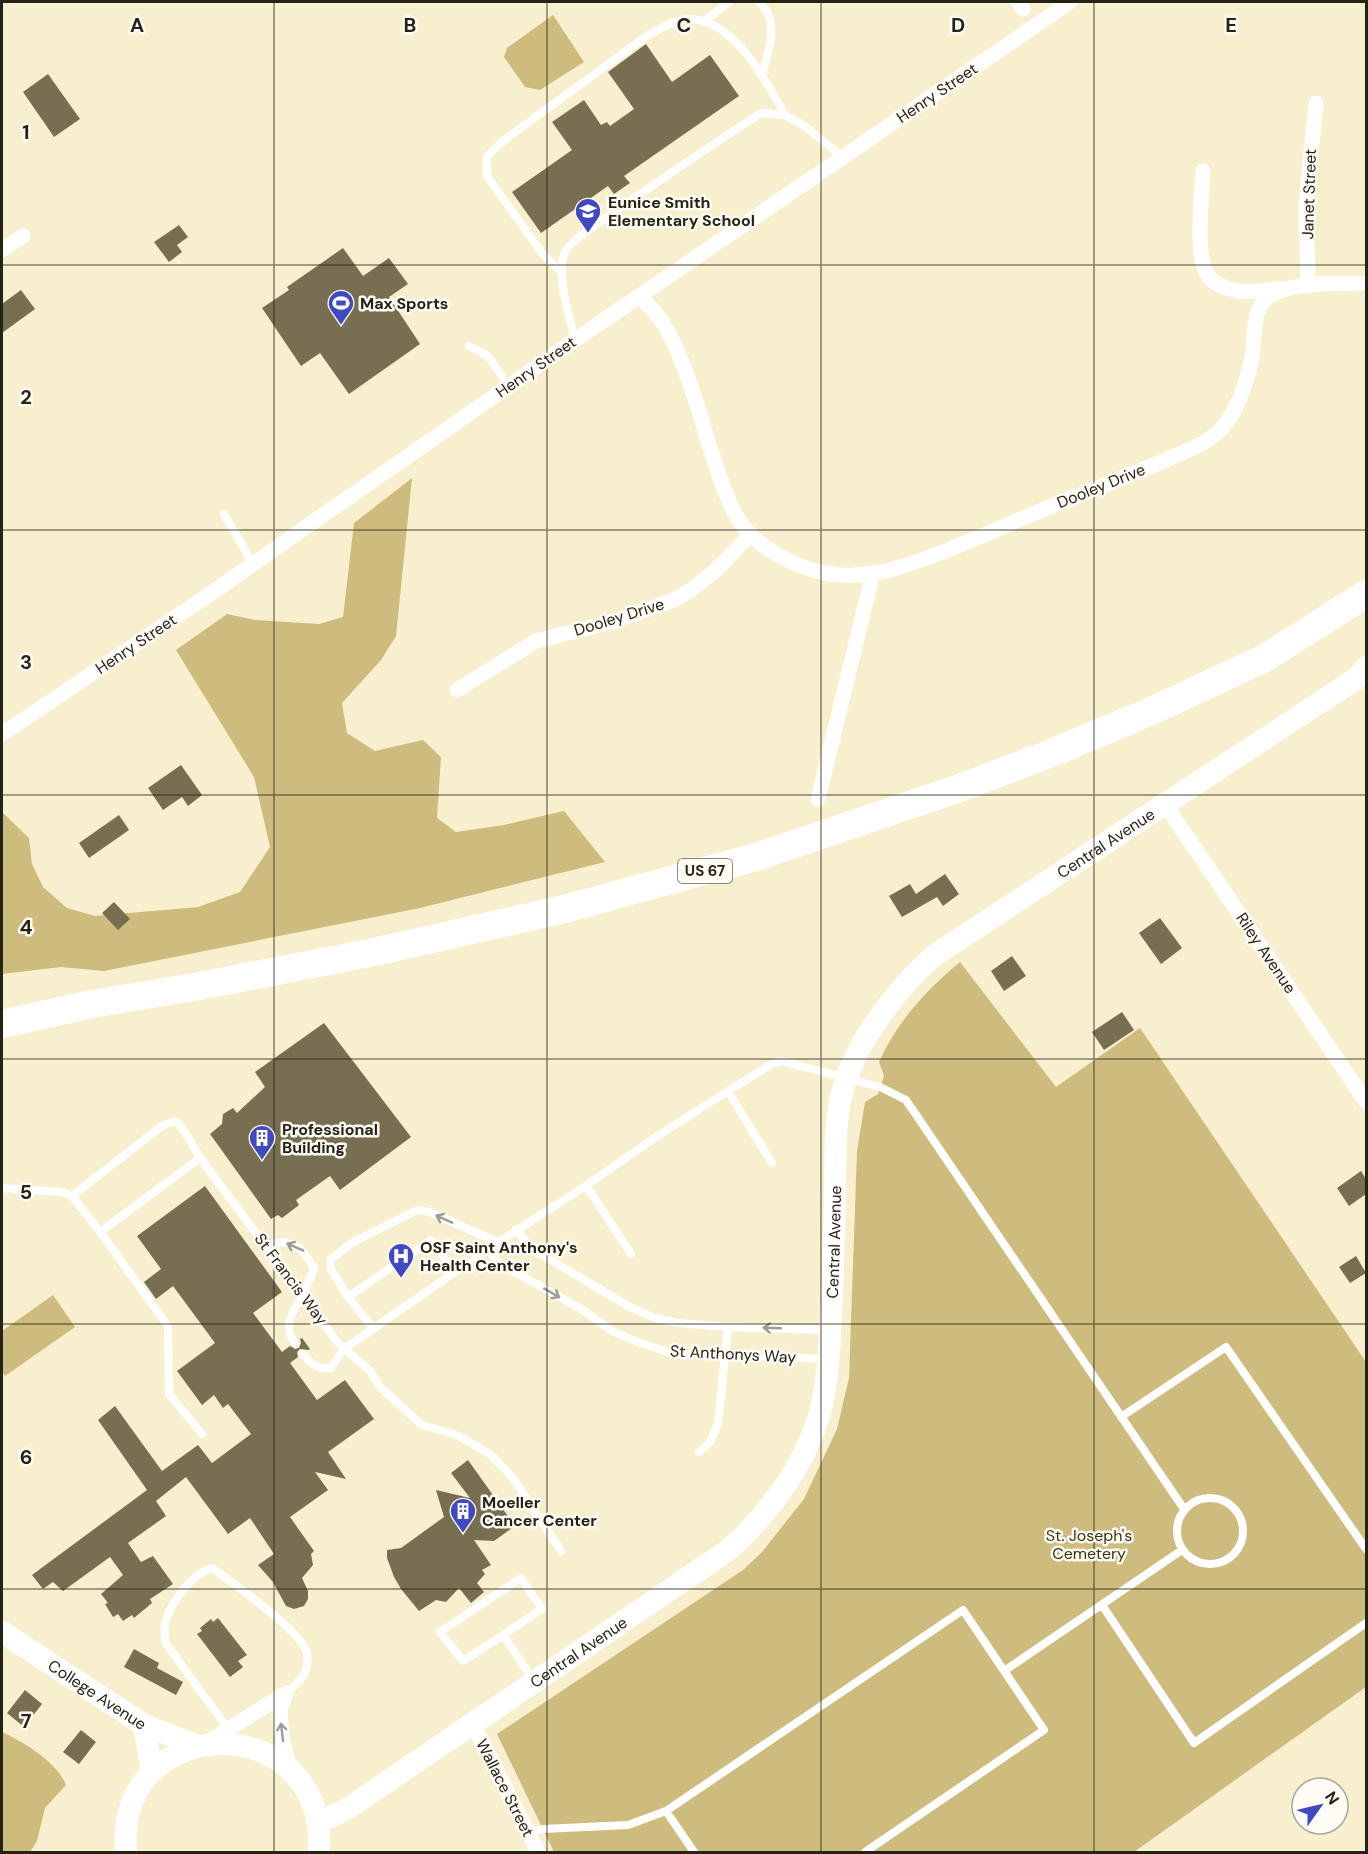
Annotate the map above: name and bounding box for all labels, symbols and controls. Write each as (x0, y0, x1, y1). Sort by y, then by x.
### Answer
text: A (130, 12, 144, 38)
text: B (404, 12, 416, 38)
text: C (677, 12, 691, 38)
text: D (951, 12, 965, 38)
text: E (1225, 12, 1237, 38)
street label: Henry Street (892, 58, 982, 128)
text: 1 (22, 119, 30, 145)
street label: Janet Street (1297, 148, 1321, 240)
place label: Eunice Smith Elementary School (608, 192, 755, 231)
school or university icon: Eunice Smith Elementary School (573, 196, 603, 234)
sports icon: Max Sports (326, 288, 356, 326)
place label: Max Sports (360, 293, 448, 314)
street label: Henry Street (492, 332, 580, 402)
text: 2 (20, 384, 32, 410)
street label: Dooley Drive (1054, 459, 1148, 513)
street label: Dooley Drive (571, 593, 667, 641)
street label: Henry Street (91, 609, 181, 679)
text: 3 (20, 649, 32, 675)
street label: Central Avenue (1053, 803, 1159, 883)
road number: US 67 (678, 859, 732, 883)
street label: Riley Avenue (1231, 908, 1301, 998)
text: 4 (20, 914, 33, 940)
place label: Professional Building (282, 1119, 378, 1158)
building icon: Professional Building (247, 1123, 277, 1161)
text: 5 (20, 1179, 32, 1205)
street label: Central Avenue (821, 1185, 846, 1299)
one-way arrow (435, 1212, 453, 1224)
street label: St Francis Way (250, 1229, 332, 1329)
place label: OSF Saint Anthony's Health Center (420, 1237, 578, 1276)
one-way arrow (286, 1241, 304, 1252)
hospital icon: OSF Saint Anthony's Health Center (386, 1241, 416, 1279)
one-way arrow (543, 1287, 560, 1299)
one-way arrow (762, 1322, 782, 1334)
street label: St Anthonys Way (669, 1340, 797, 1368)
text: 6 (20, 1444, 32, 1470)
place label: Moeller Cancer Center (482, 1492, 597, 1531)
building icon: Moeller Cancer Center (448, 1496, 478, 1534)
park label: St. Joseph's Cemetery (1046, 1525, 1132, 1564)
street label: Central Avenue (526, 1611, 631, 1692)
street label: College Avenue (44, 1655, 151, 1734)
text: 7 (21, 1708, 32, 1734)
one-way arrow (276, 1722, 287, 1742)
street label: Wallace Street (471, 1736, 539, 1840)
north arrow (1290, 1776, 1350, 1836)
text: N (1320, 1787, 1344, 1809)

